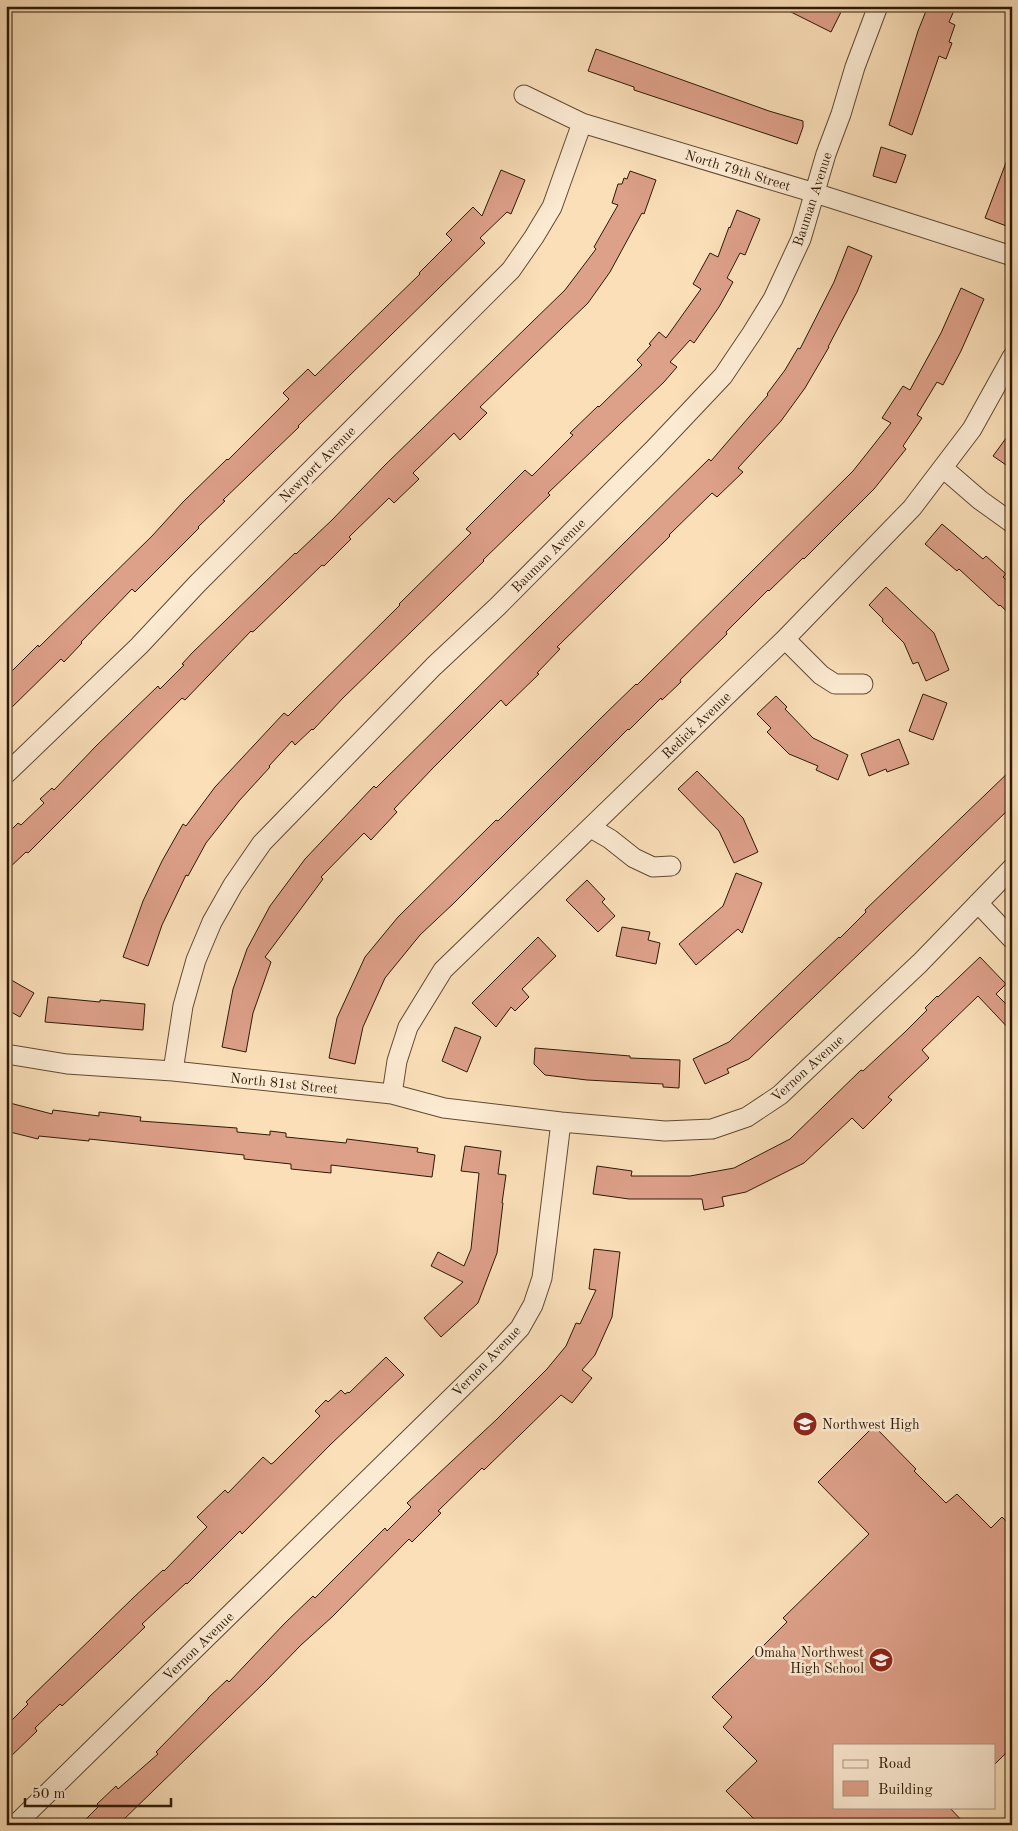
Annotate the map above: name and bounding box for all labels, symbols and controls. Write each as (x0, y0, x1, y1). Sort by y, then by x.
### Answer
street label: North 79th Street (683, 148, 792, 194)
street label: Bauman Avenue (791, 151, 835, 248)
street label: Newport Avenue (277, 424, 358, 505)
street label: Bauman Avenue (509, 516, 588, 595)
street label: Redick Avenue (660, 690, 734, 762)
street label: Vernon Avenue (769, 1033, 847, 1105)
street label: North 81st Street (229, 1071, 338, 1097)
street label: Vernon Avenue (450, 1324, 524, 1400)
school or university icon: Northwest High (792, 1411, 818, 1437)
place label: Northwest High (822, 1418, 920, 1432)
street label: Vernon Avenue (161, 1610, 237, 1684)
place label: Omaha Northwest High School (754, 1646, 864, 1676)
school or university icon: Omaha Northwest High School (868, 1647, 894, 1673)
legend (833, 1744, 996, 1808)
text: Road (878, 1757, 912, 1772)
scale bar (25, 1776, 171, 1808)
text: Building (878, 1783, 933, 1798)
text: 50 m (32, 1787, 66, 1802)

